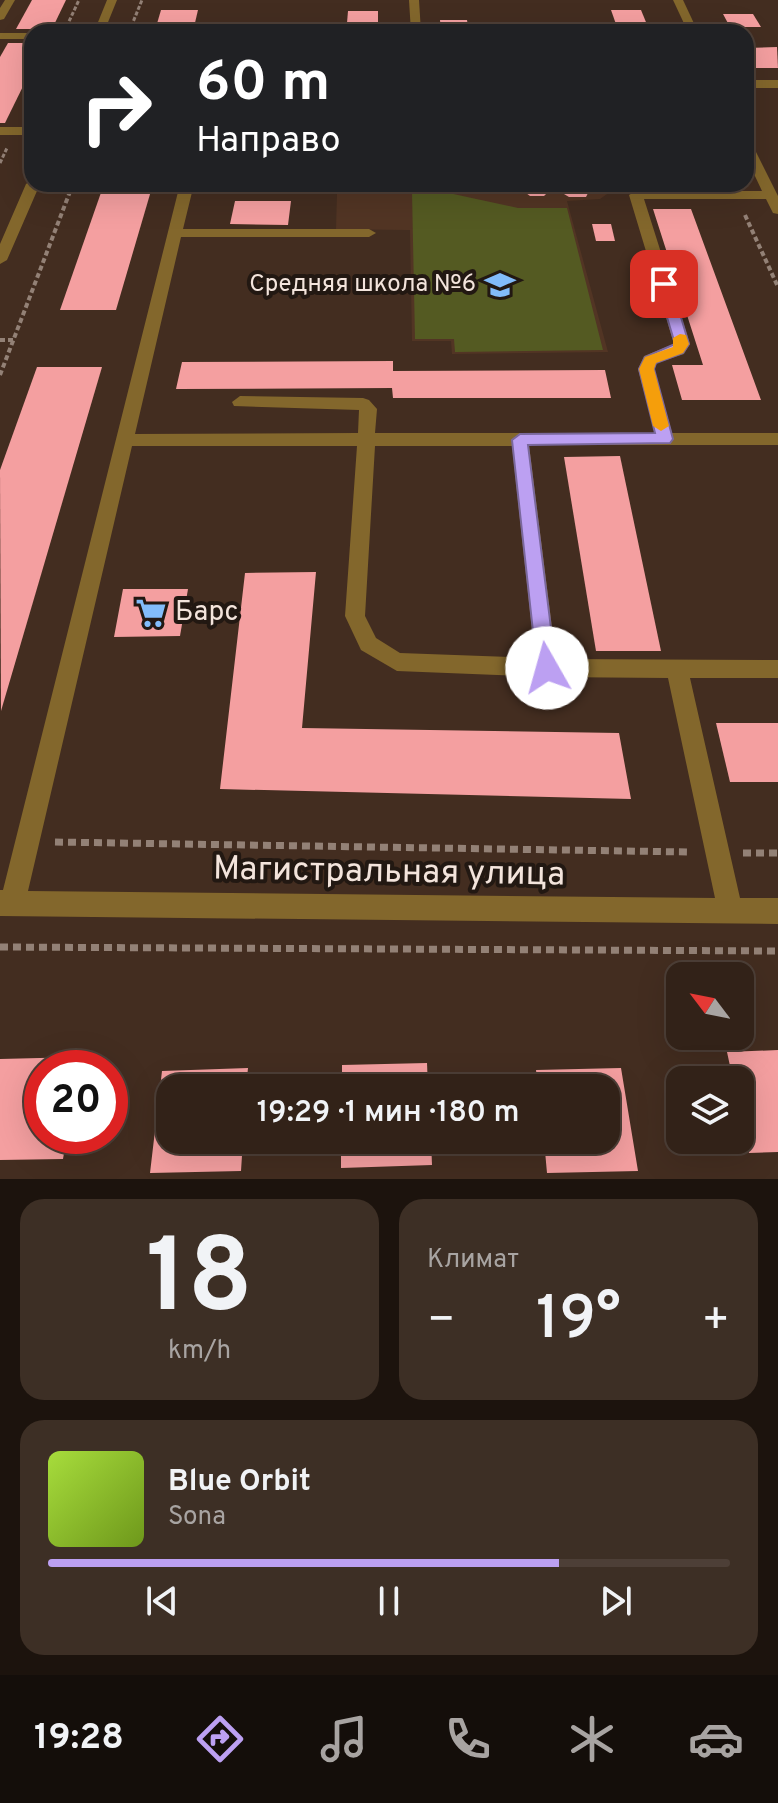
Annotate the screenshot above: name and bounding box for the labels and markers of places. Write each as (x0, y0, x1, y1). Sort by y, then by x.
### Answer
pin (630, 250, 698, 318)
school or university icon: Средняя школа №6 (483, 268, 517, 302)
place label: Средняя школа №6 (249, 270, 476, 300)
place label: Барс (175, 595, 239, 631)
supermarket icon: Барс (134, 596, 168, 630)

